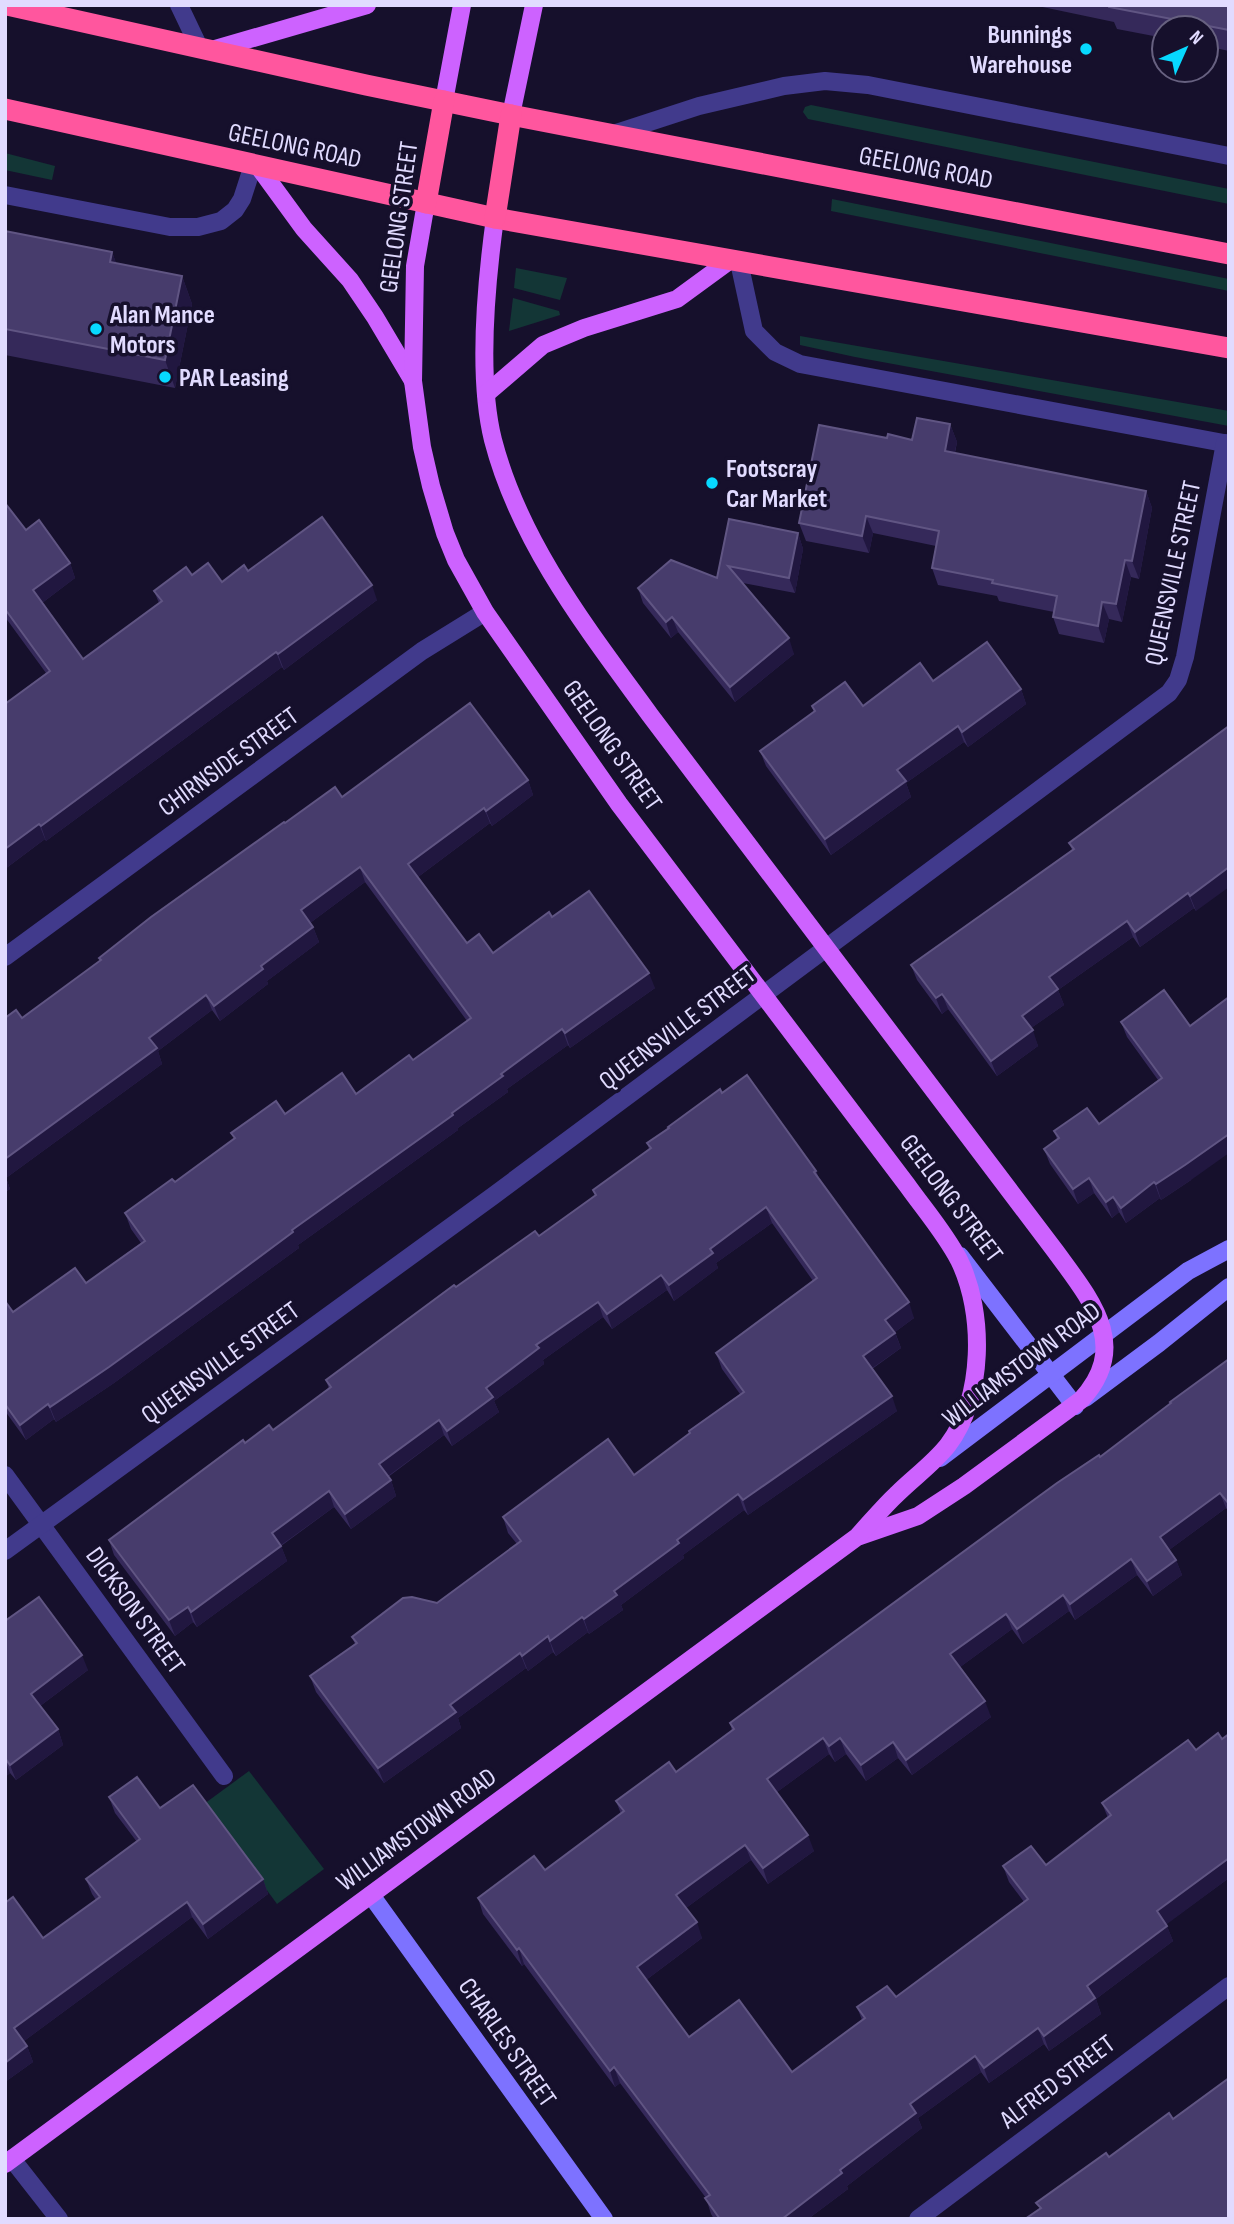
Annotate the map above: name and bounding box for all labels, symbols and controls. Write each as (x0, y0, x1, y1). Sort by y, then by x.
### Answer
north arrow (1150, 14, 1220, 84)
place label: Bunnings Warehouse (970, 20, 1072, 81)
text: N (1184, 26, 1208, 50)
marker: Bunnings Warehouse (1078, 41, 1094, 57)
street label: GEELONG ROAD (225, 117, 364, 176)
street label: GEELONG STREET (374, 140, 425, 295)
street label: GEELONG ROAD (856, 140, 995, 197)
place label: Alan Mance Motors (109, 300, 215, 361)
marker: Alan Mance Motors (88, 321, 104, 337)
place label: PAR Leasing (179, 363, 289, 394)
marker: PAR Leasing (157, 369, 173, 385)
place label: Footscray Car Market (726, 454, 827, 515)
marker: Footscray Car Market (704, 475, 720, 491)
street label: QUEENSVILLE STREET (1139, 478, 1208, 669)
street label: GEELONG STREET (555, 675, 668, 817)
street label: CHIRNSIDE STREET (153, 701, 305, 823)
street label: QUEENSVILLE STREET (593, 959, 762, 1097)
street label: GEELONG STREET (893, 1129, 1009, 1269)
street label: QUEENSVILLE STREET (136, 1295, 306, 1431)
street label: WILLIAMSTOWN ROAD (937, 1296, 1107, 1435)
street label: DICKSON STREET (78, 1541, 191, 1680)
street label: WILLIAMSTOWN ROAD (331, 1762, 503, 1899)
street label: CHARLES STREET (451, 1973, 562, 2113)
street label: ALFRED STREET (993, 2029, 1122, 2136)

